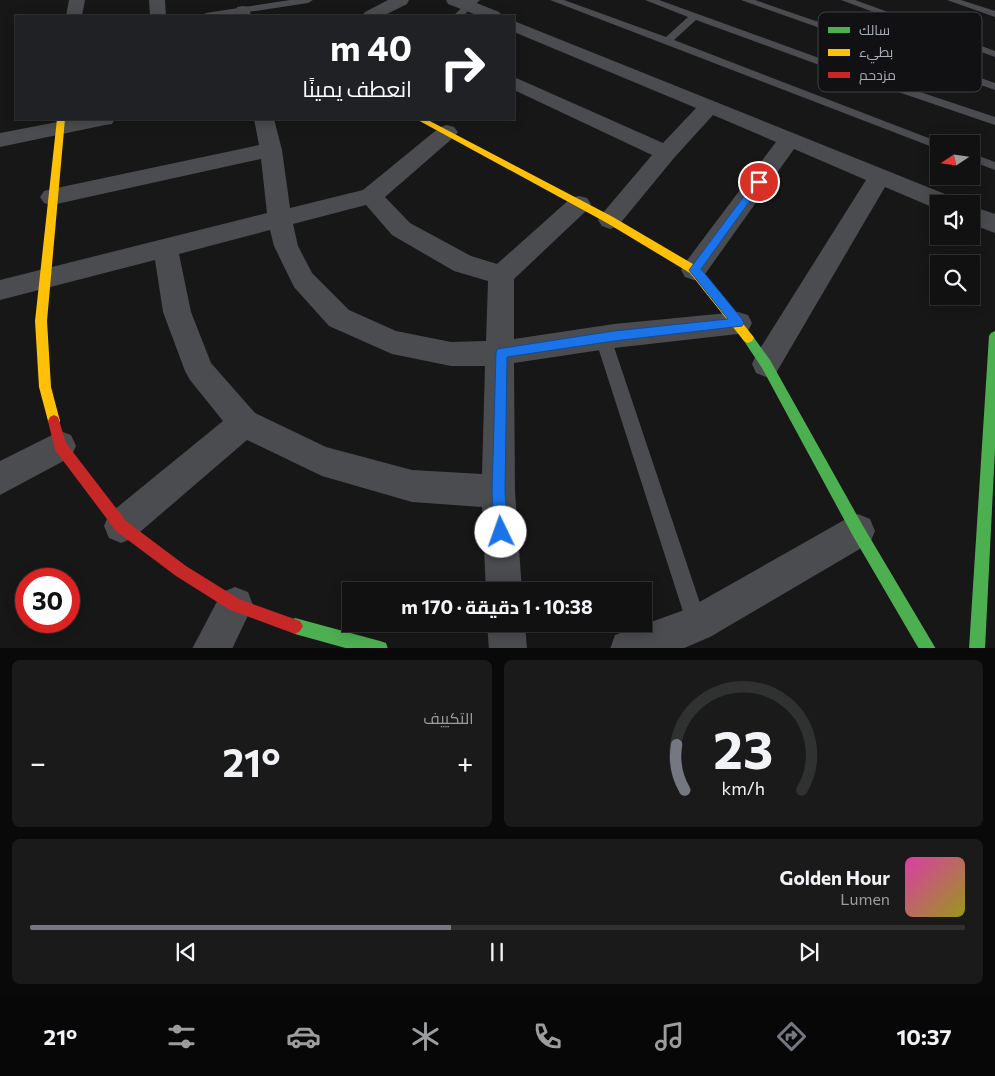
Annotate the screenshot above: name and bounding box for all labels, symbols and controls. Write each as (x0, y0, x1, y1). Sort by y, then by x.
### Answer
legend (818, 12, 982, 92)
text: سالك (859, 21, 890, 38)
text: 40 m (330, 25, 412, 68)
icon: right (430, 35, 495, 100)
text: بطيء (859, 43, 893, 64)
text: مزدحم (859, 66, 896, 85)
text: انعطف يمينًا (302, 75, 412, 102)
north arrow (930, 135, 980, 185)
map controls (930, 135, 980, 305)
pin (738, 161, 780, 203)
icon: arrive (745, 168, 773, 196)
button: sound (930, 195, 980, 245)
button: search (930, 255, 980, 305)
position arrow (474, 505, 526, 557)
speed limit sign: 30 (15, 568, 80, 633)
text: 10:38 · 1 دقيقة · 170 m (401, 595, 593, 618)
text: التكييف (423, 708, 474, 727)
text: 23 (713, 716, 773, 780)
text: 21° (222, 738, 281, 785)
text: − (30, 745, 46, 779)
text: + (457, 745, 474, 779)
text: km/h (722, 777, 765, 799)
text: Golden Hour (780, 866, 890, 889)
text: Lumen (840, 889, 890, 908)
icon: previous (172, 938, 200, 966)
icon: pause (483, 938, 511, 966)
icon: next (795, 938, 823, 966)
icon: filters (164, 1019, 199, 1054)
icon: car (286, 1019, 321, 1054)
icon: climate (408, 1019, 443, 1054)
icon: phone (530, 1019, 565, 1054)
icon: music (652, 1019, 687, 1054)
icon: directions (774, 1019, 809, 1054)
text: 21° (44, 1023, 77, 1050)
text: 10:37 (896, 1023, 952, 1050)

